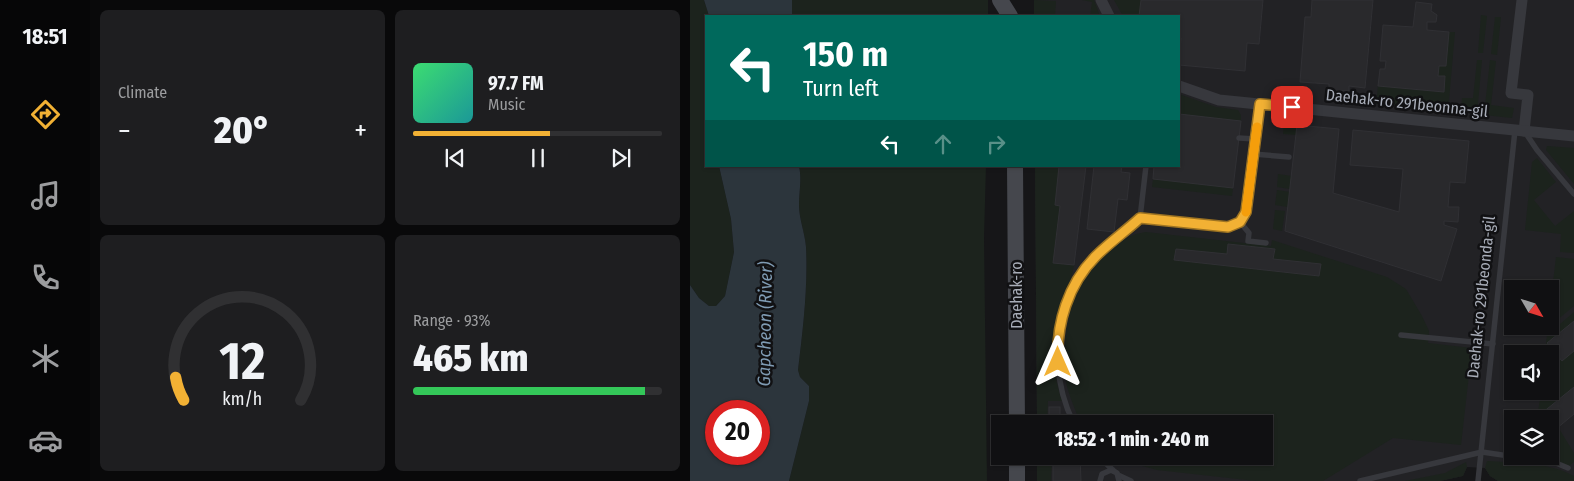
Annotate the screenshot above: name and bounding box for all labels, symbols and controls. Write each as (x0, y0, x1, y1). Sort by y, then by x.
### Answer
text: 18:51 (22, 23, 68, 50)
text: 150 m (803, 33, 888, 75)
icon: left (720, 35, 785, 100)
text: 97.7 FM (488, 72, 544, 95)
text: Turn left (803, 75, 879, 102)
text: Climate (118, 83, 167, 102)
street label: Daehak-ro 291beonna-gil (1325, 85, 1489, 121)
pin (1271, 86, 1313, 128)
icon: arrive (1278, 93, 1306, 121)
text: Music (488, 95, 525, 114)
icon: directions (28, 97, 63, 132)
text: 20° (214, 107, 271, 153)
text: − (118, 114, 131, 147)
text: + (354, 114, 367, 147)
icon: left (876, 130, 904, 158)
icon: ahead (929, 130, 957, 158)
icon: right (982, 130, 1010, 158)
icon: previous (441, 144, 469, 172)
icon: pause (524, 144, 552, 172)
icon: next (607, 144, 635, 172)
icon: music (28, 178, 63, 213)
street label: Daehak-ro 291beonda-gil (1463, 215, 1499, 379)
icon: phone (28, 260, 63, 295)
water label: Gapcheon (River) (753, 261, 777, 387)
street label: Daehak-ro (1007, 261, 1026, 329)
north arrow (1504, 280, 1559, 335)
map controls (1504, 280, 1559, 465)
text: Range · 93% (413, 311, 491, 330)
text: 12 (219, 330, 266, 393)
text: 465 km (413, 335, 528, 381)
position arrow (1031, 335, 1083, 387)
icon: climate (28, 341, 63, 376)
button: sound (1504, 345, 1559, 400)
text: km/h (223, 388, 262, 410)
speed limit sign: 20 (705, 400, 770, 465)
button: layers (1504, 410, 1559, 465)
icon: car (28, 423, 63, 458)
text: 18:52 · 1 min · 240 m (1055, 428, 1209, 451)

